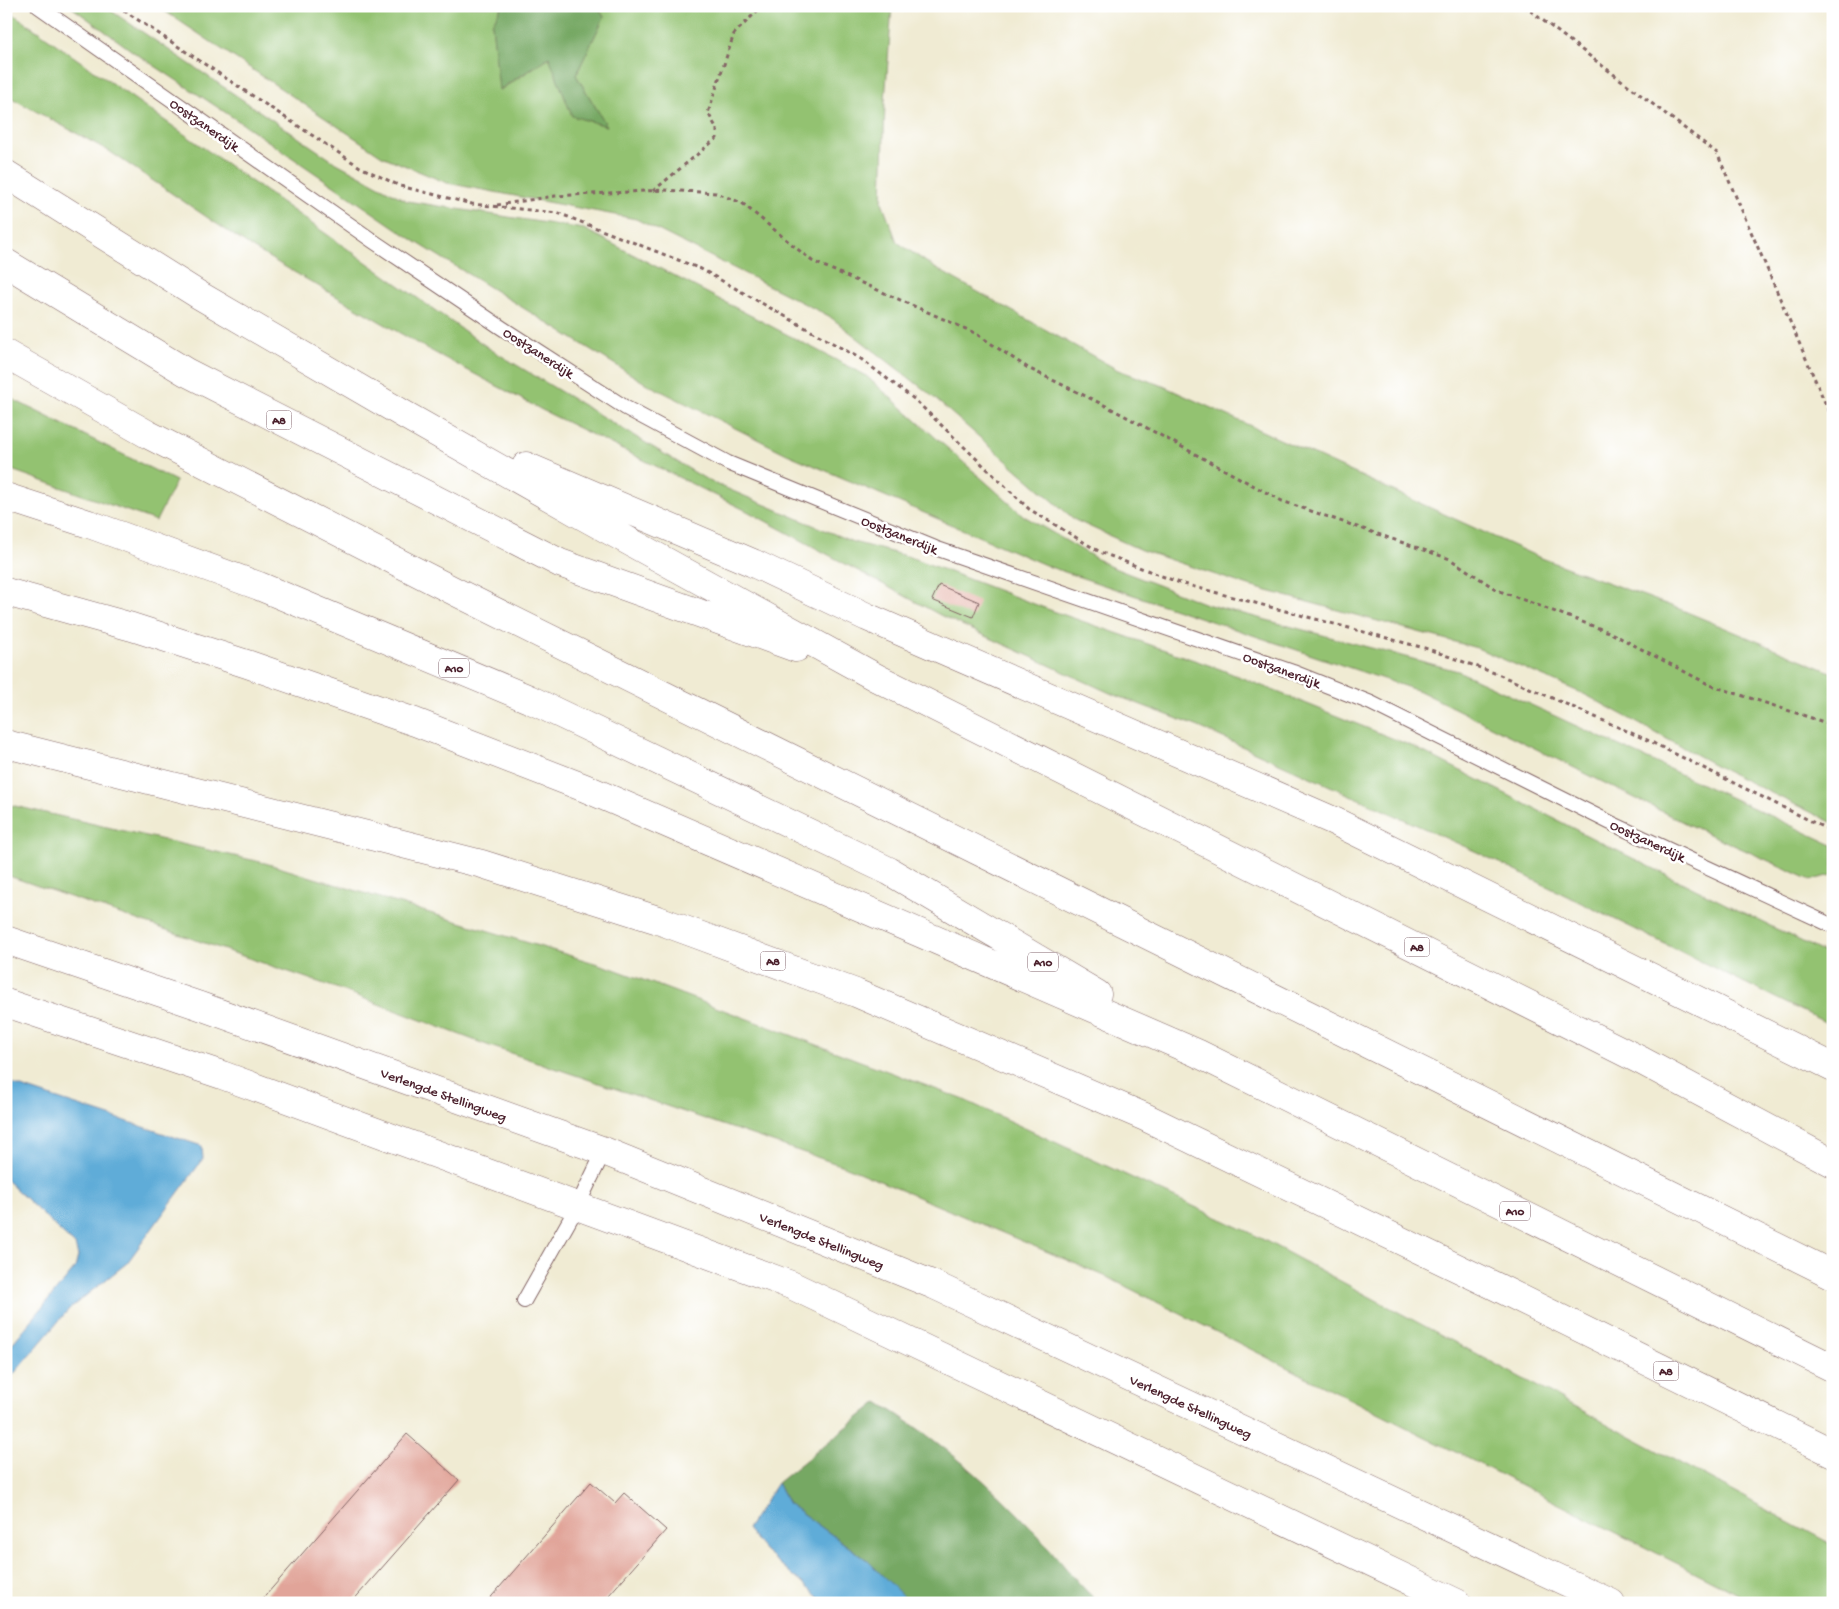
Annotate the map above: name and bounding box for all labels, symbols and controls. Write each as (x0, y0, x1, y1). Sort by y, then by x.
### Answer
street label: Oostzanerdijk (166, 96, 243, 157)
street label: Oostzanerdijk (499, 325, 578, 384)
road number: A8 (266, 410, 292, 430)
street label: Oostzanerdijk (858, 513, 941, 560)
street label: Oostzanerdijk (1240, 650, 1324, 694)
road number: A10 (439, 658, 469, 678)
street label: Oostzanerdijk (1607, 817, 1689, 868)
road number: A8 (1404, 938, 1430, 956)
road number: A8 (760, 951, 786, 970)
road number: A10 (1028, 952, 1058, 972)
street label: Verlengde Stellingweg (377, 1065, 509, 1127)
road number: A10 (1500, 1202, 1530, 1220)
street label: Verlengde Stellingweg (755, 1209, 886, 1275)
road number: A8 (1654, 1362, 1678, 1380)
street label: Verlengde Stellingweg (1125, 1372, 1254, 1444)

